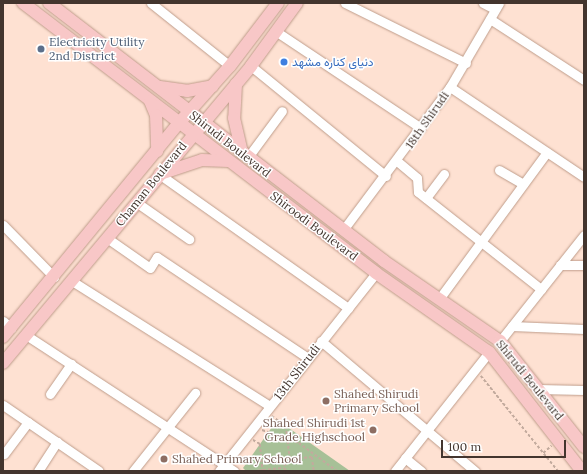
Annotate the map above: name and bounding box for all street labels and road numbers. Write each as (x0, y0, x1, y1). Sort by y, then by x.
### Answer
street label: 18th Shirudi (402, 89, 452, 151)
street label: Shirudi Boulevard (186, 108, 274, 180)
street label: Chaman Boulevard (112, 139, 190, 229)
street label: Shiroodi Boulevard (267, 188, 361, 264)
street label: Shirudi Boulevard (493, 337, 567, 423)
street label: 13th Shirudi (271, 341, 323, 403)

